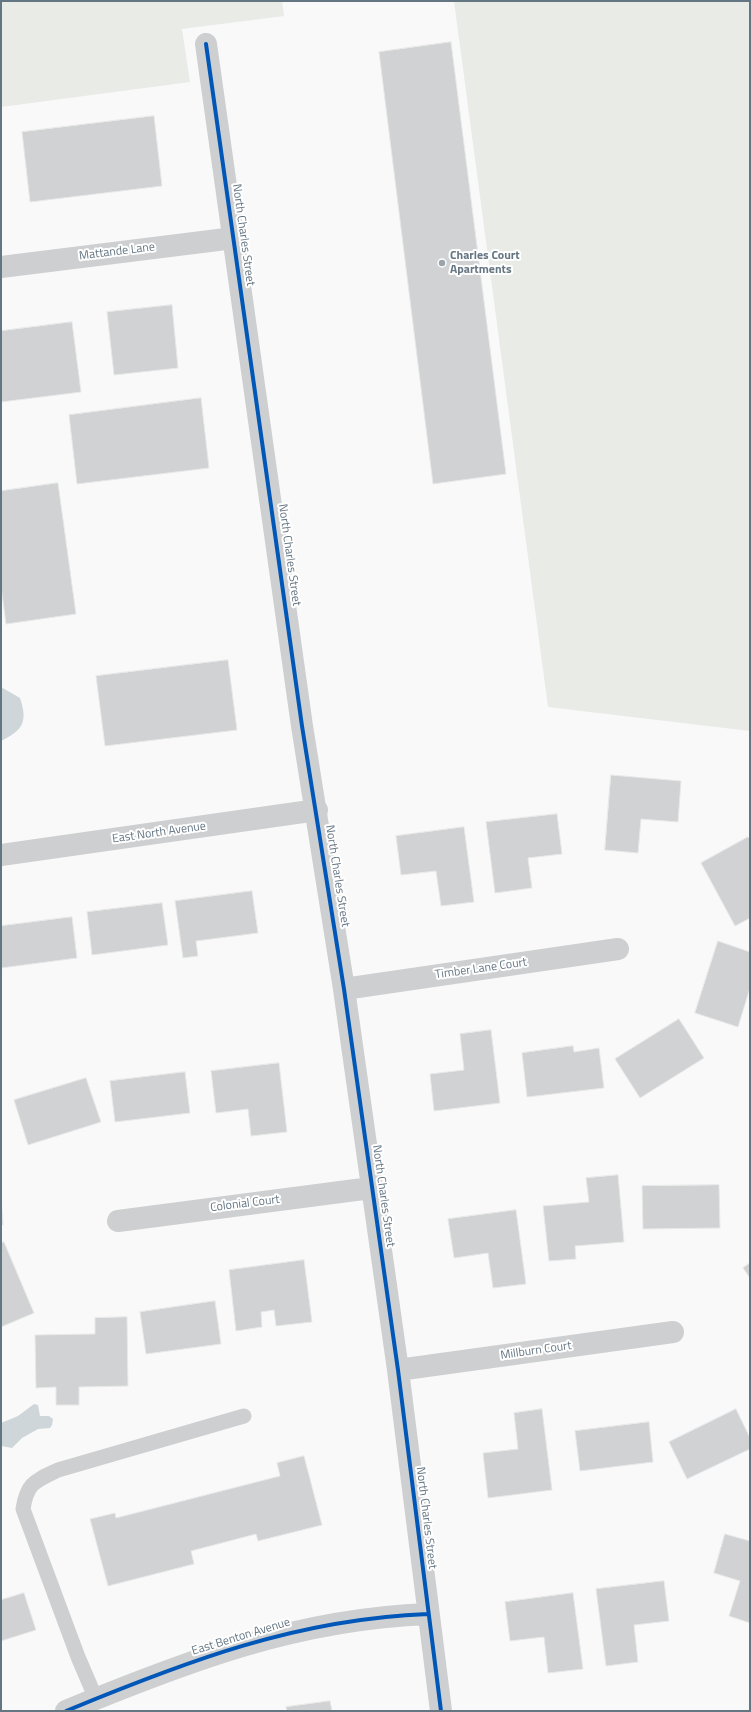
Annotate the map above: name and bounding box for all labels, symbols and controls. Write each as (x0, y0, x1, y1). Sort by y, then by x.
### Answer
street label: North Charles Street (229, 183, 257, 287)
street label: Mattande Lane (78, 240, 156, 264)
place label: Charles Court Apartments (450, 249, 520, 277)
marker: Charles Court Apartments (437, 258, 447, 268)
street label: North Charles Street (275, 503, 303, 607)
street label: East North Avenue (111, 819, 207, 847)
street label: North Charles Street (322, 824, 352, 928)
street label: Timber Lane Court (434, 955, 528, 983)
street label: North Charles Street (369, 1144, 397, 1248)
street label: Colonial Court (209, 1193, 281, 1215)
street label: Millburn Court (500, 1339, 572, 1363)
street label: North Charles Street (413, 1466, 439, 1570)
street label: East Benton Avenue (190, 1615, 292, 1659)

